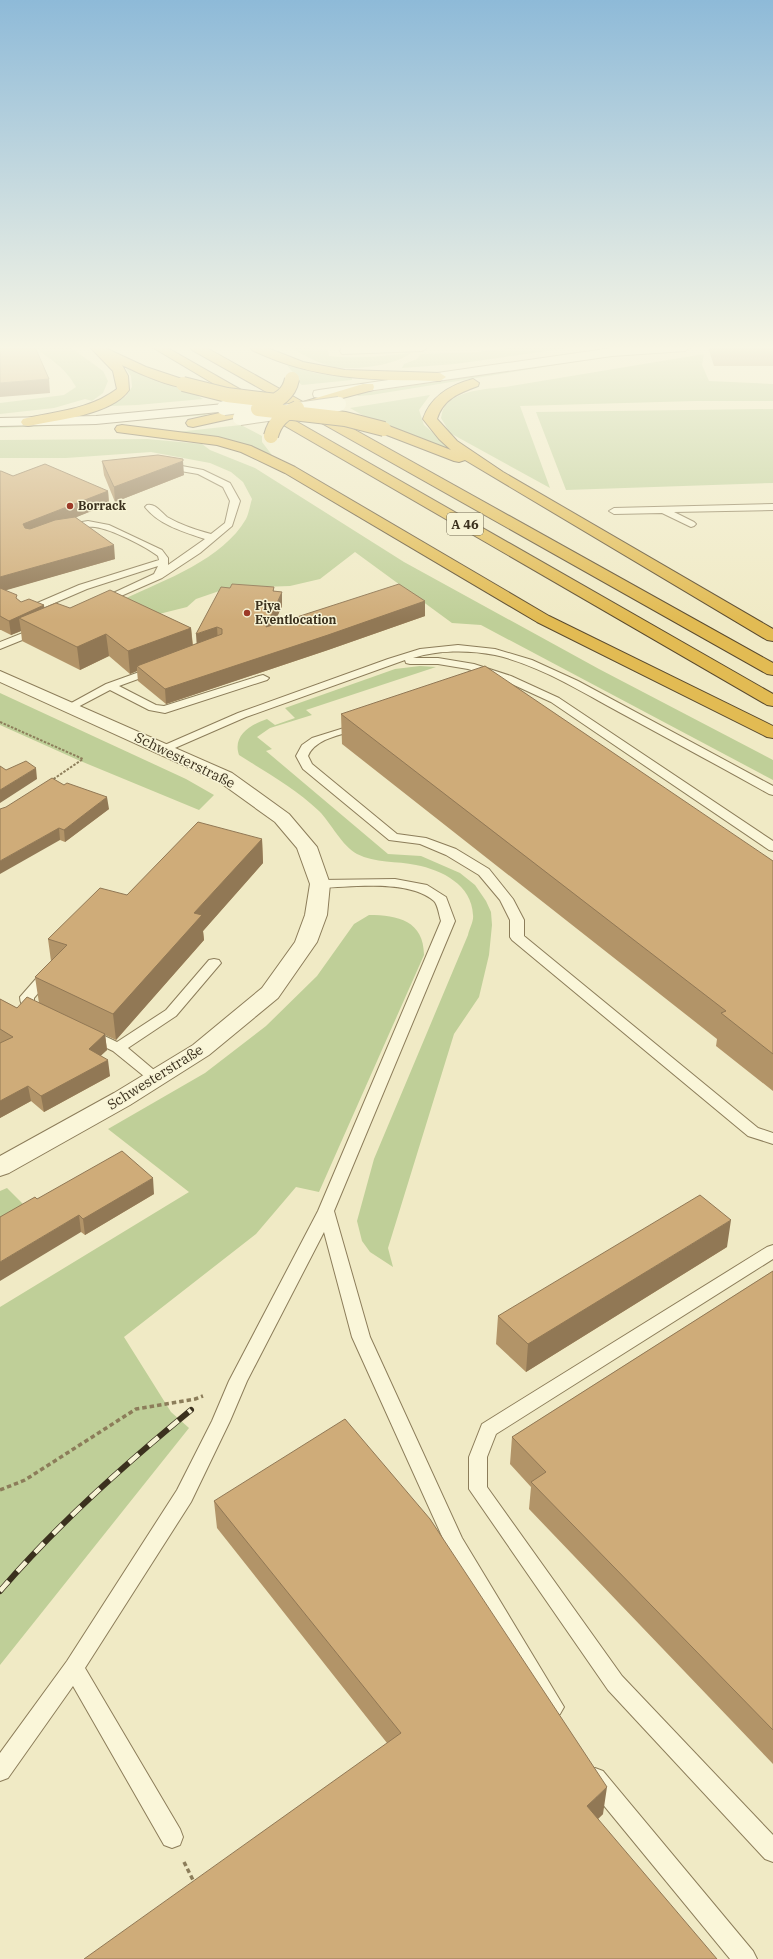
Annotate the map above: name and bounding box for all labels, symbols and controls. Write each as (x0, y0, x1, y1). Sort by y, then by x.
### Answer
place label: Borrack (78, 498, 127, 513)
marker: Borrack (65, 501, 75, 511)
road number: A 46 (447, 513, 483, 535)
place label: Piya Eventlocation (255, 598, 336, 627)
marker: Piya Eventlocation (242, 608, 252, 618)
street label: Schwesterstraße (132, 728, 238, 792)
street label: Schwesterstraße (104, 1040, 206, 1114)

